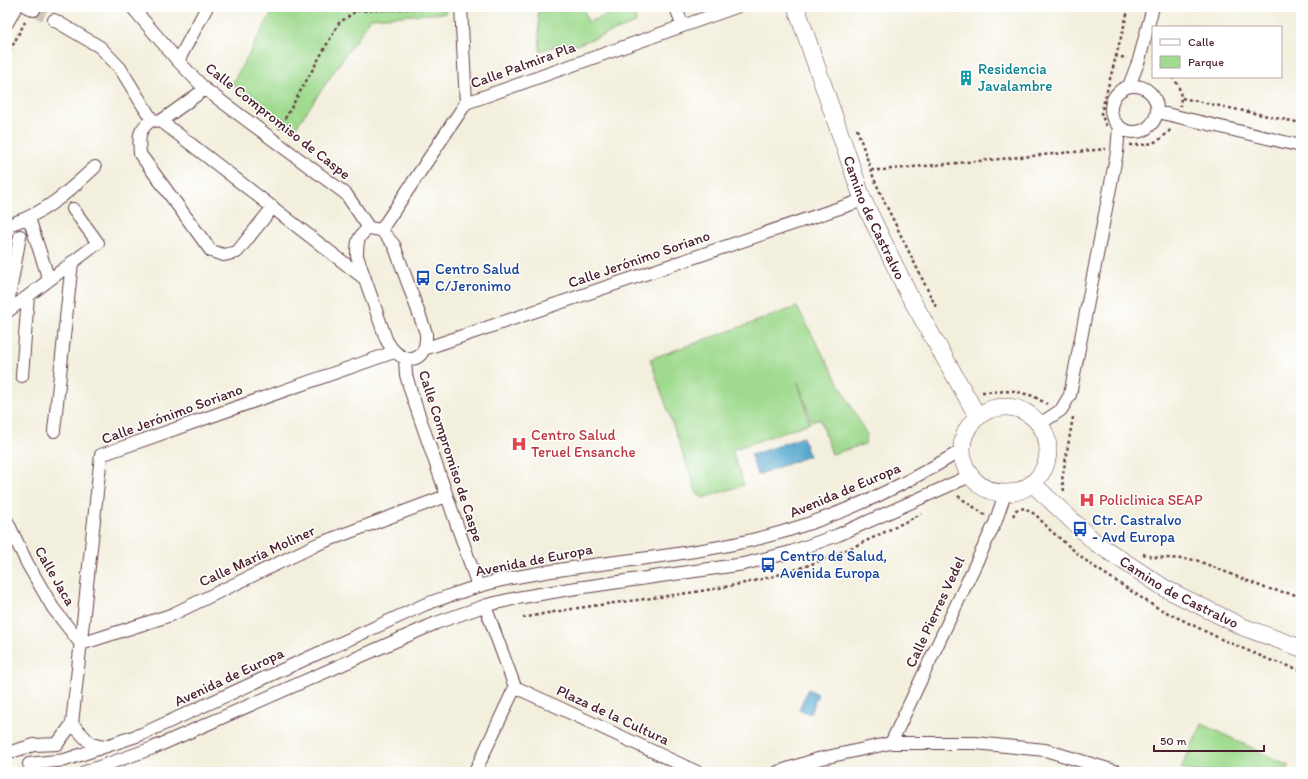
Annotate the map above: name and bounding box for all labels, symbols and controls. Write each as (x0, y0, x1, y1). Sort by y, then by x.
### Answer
legend (1152, 26, 1282, 78)
text: Calle (1188, 35, 1215, 49)
street label: Calle Palmira Pla (468, 38, 578, 92)
text: Parque (1188, 55, 1224, 69)
street label: Calle Compromiso de Caspe (202, 59, 354, 183)
place label: Residencia Javalambre (978, 60, 1052, 95)
building icon: Residencia Javalambre (957, 69, 975, 87)
street label: Camino de Castralvo (839, 153, 909, 283)
street label: Calle Jerónimo Soriano (566, 226, 712, 292)
place label: Centro Salud C/Jeronimo (435, 260, 520, 295)
bus stop icon: Centro Salud C/Jeronimo (414, 269, 432, 287)
street label: Calle Compromiso de Caspe (415, 368, 487, 544)
street label: Calle Jerónimo Soriano (99, 380, 245, 448)
place label: Centro Salud Teruel Ensanche (531, 426, 636, 461)
hospital icon: Centro Salud Teruel Ensanche (510, 435, 528, 453)
street label: Avenida de Europa (787, 458, 903, 522)
hospital icon: Policlinica SEAP (1078, 491, 1096, 509)
place label: Policlinica SEAP (1099, 491, 1203, 509)
place label: Ctr. Castralvo - Avd Europa (1092, 511, 1182, 546)
bus stop icon: Ctr. Castralvo - Avd Europa (1071, 520, 1089, 538)
street label: Calle María Moliner (196, 521, 318, 591)
street label: Avenida de Europa (474, 540, 594, 580)
street label: Calle Jaca (31, 543, 79, 609)
place label: Centro de Salud, Avenida Europa (780, 547, 887, 582)
street label: Camino de Castralvo (1116, 552, 1242, 632)
street label: Calle Pierres Vedel (901, 553, 969, 671)
bus stop icon: Centro de Salud, Avenida Europa (759, 556, 777, 574)
street label: Avenida de Europa (171, 644, 287, 710)
street label: Plaza de la Cultura (554, 681, 672, 749)
scale bar (1154, 727, 1264, 753)
text: 50 m (1160, 734, 1186, 748)

